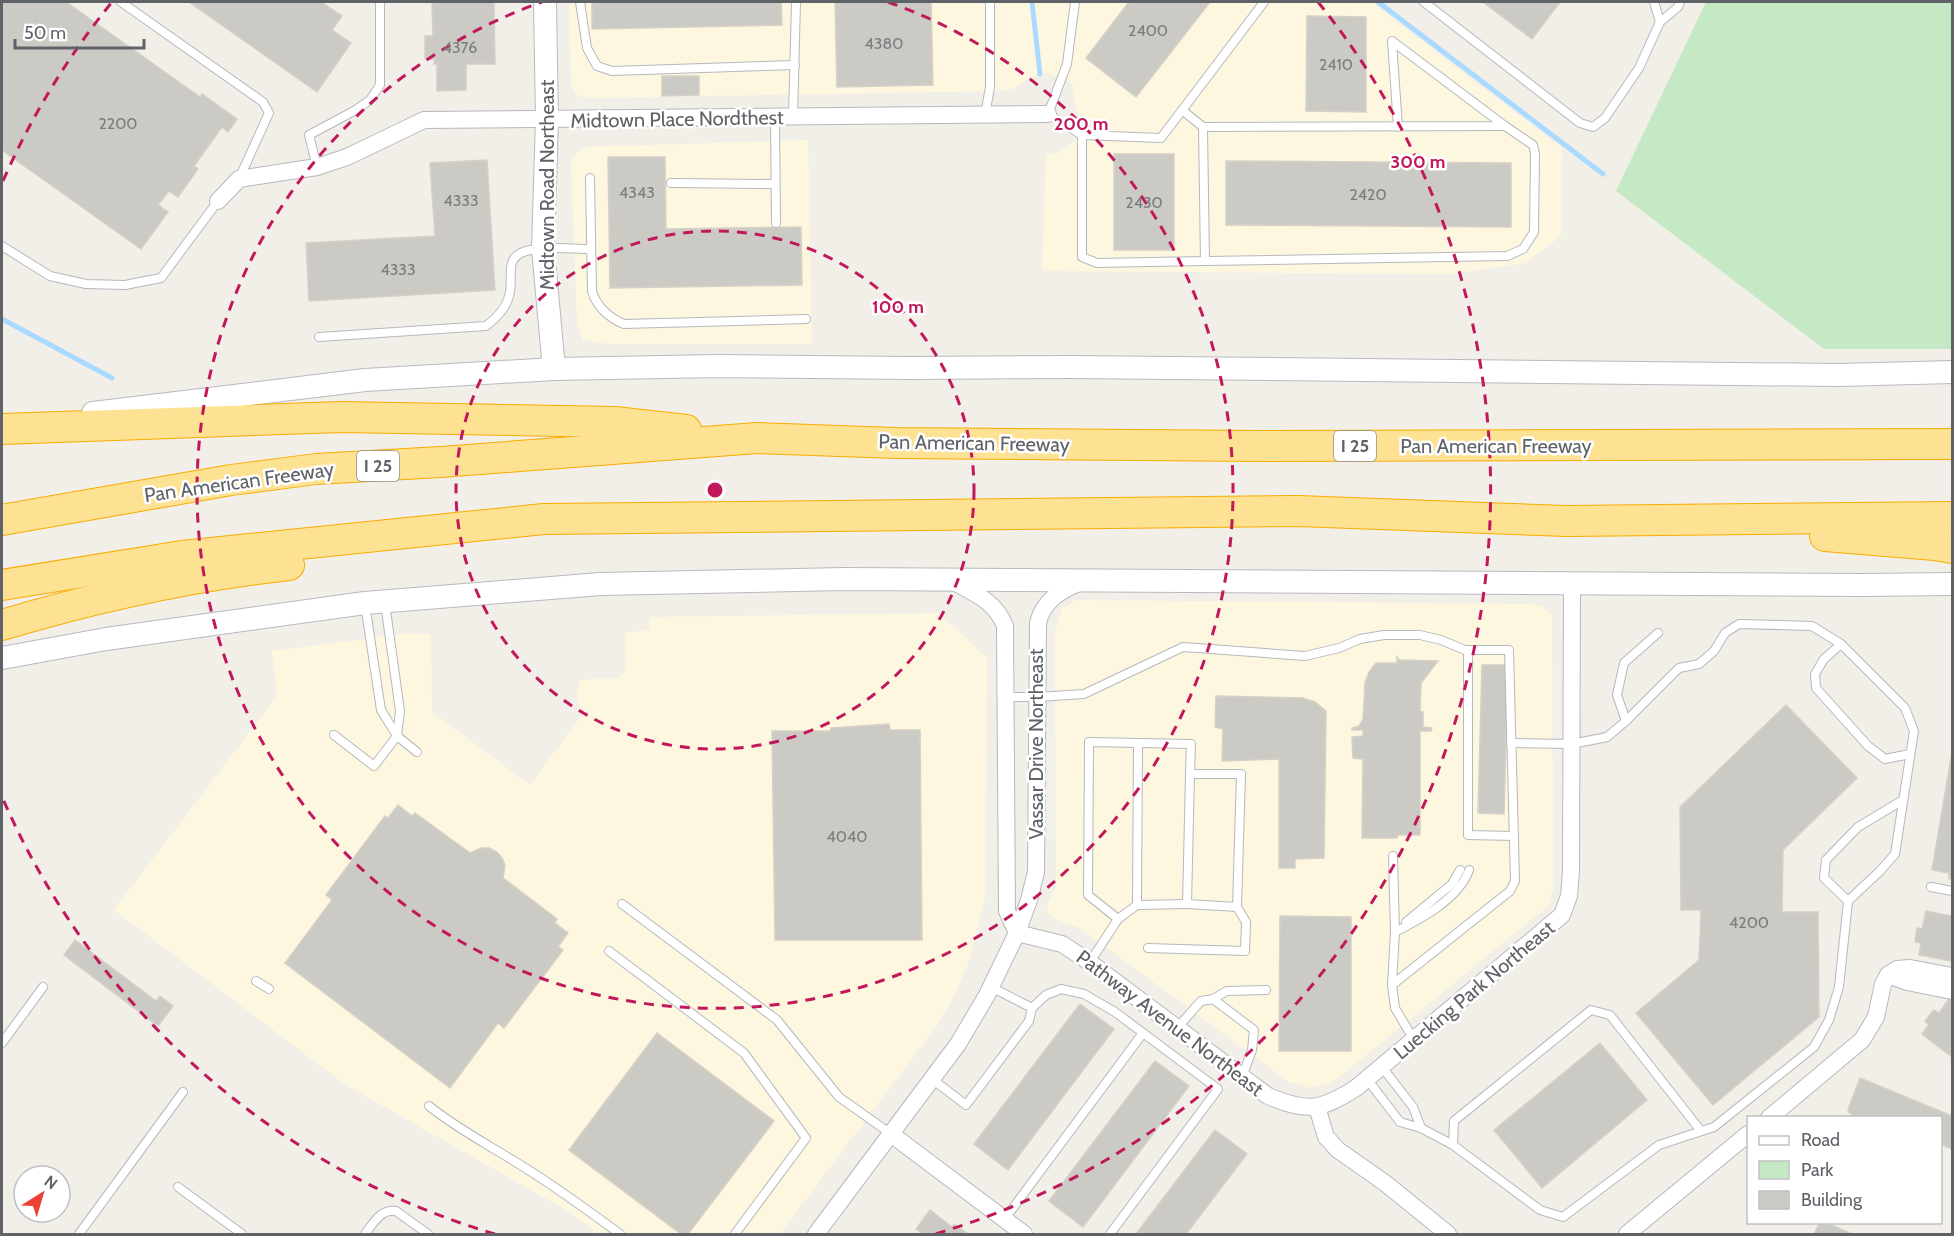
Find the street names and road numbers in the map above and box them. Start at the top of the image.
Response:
street label: Midtown Road Northeast [535,79,559,290]
street label: Midtown Place Nordthest [570,105,784,133]
street label: Pan American Freeway [878,429,1070,457]
road number: I 25 [1334,431,1376,461]
street label: Pan American Freeway [1400,434,1592,458]
road number: I 25 [357,451,399,481]
street label: Pan American Freeway [143,457,335,507]
street label: Vassar Drive Northeast [1024,648,1048,839]
street label: Luecking Park Northeast [1389,916,1560,1064]
street label: Pathway Avenue Northeast [1072,945,1268,1101]

